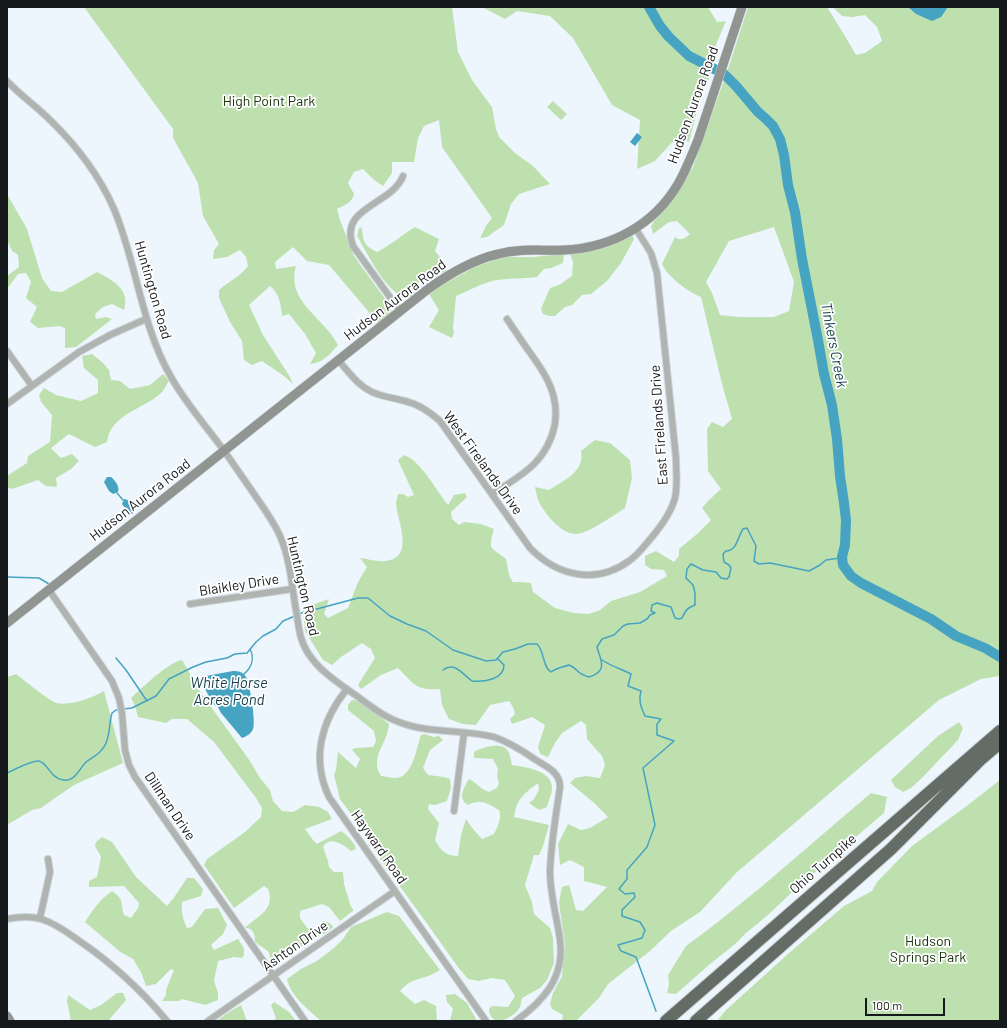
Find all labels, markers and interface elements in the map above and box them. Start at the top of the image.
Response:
street label: Hudson Aurora Road [664,44,722,166]
park label: High Point Park [223,93,315,109]
street label: Huntington Road [131,239,175,341]
street label: Hudson Aurora Road [341,256,449,344]
water label: Tinkers Creek [817,301,851,389]
street label: East Firelands Drive [646,364,672,486]
street label: West Firelands Drive [440,408,526,518]
street label: Hudson Aurora Road [86,455,194,545]
street label: Huntington Road [283,535,323,637]
street label: Blaikley Drive [198,570,280,600]
water label: White Horse Acres Pond [190,674,268,709]
street label: Dillman Drive [141,769,199,843]
street label: Hayward Road [347,807,411,887]
street label: Ohio Turnpike [786,830,860,898]
street label: Ashton Drive [259,917,331,975]
park label: Hudson Springs Park [890,933,966,966]
scale bar [867,990,947,1016]
text: 100 m [872,998,902,1012]

